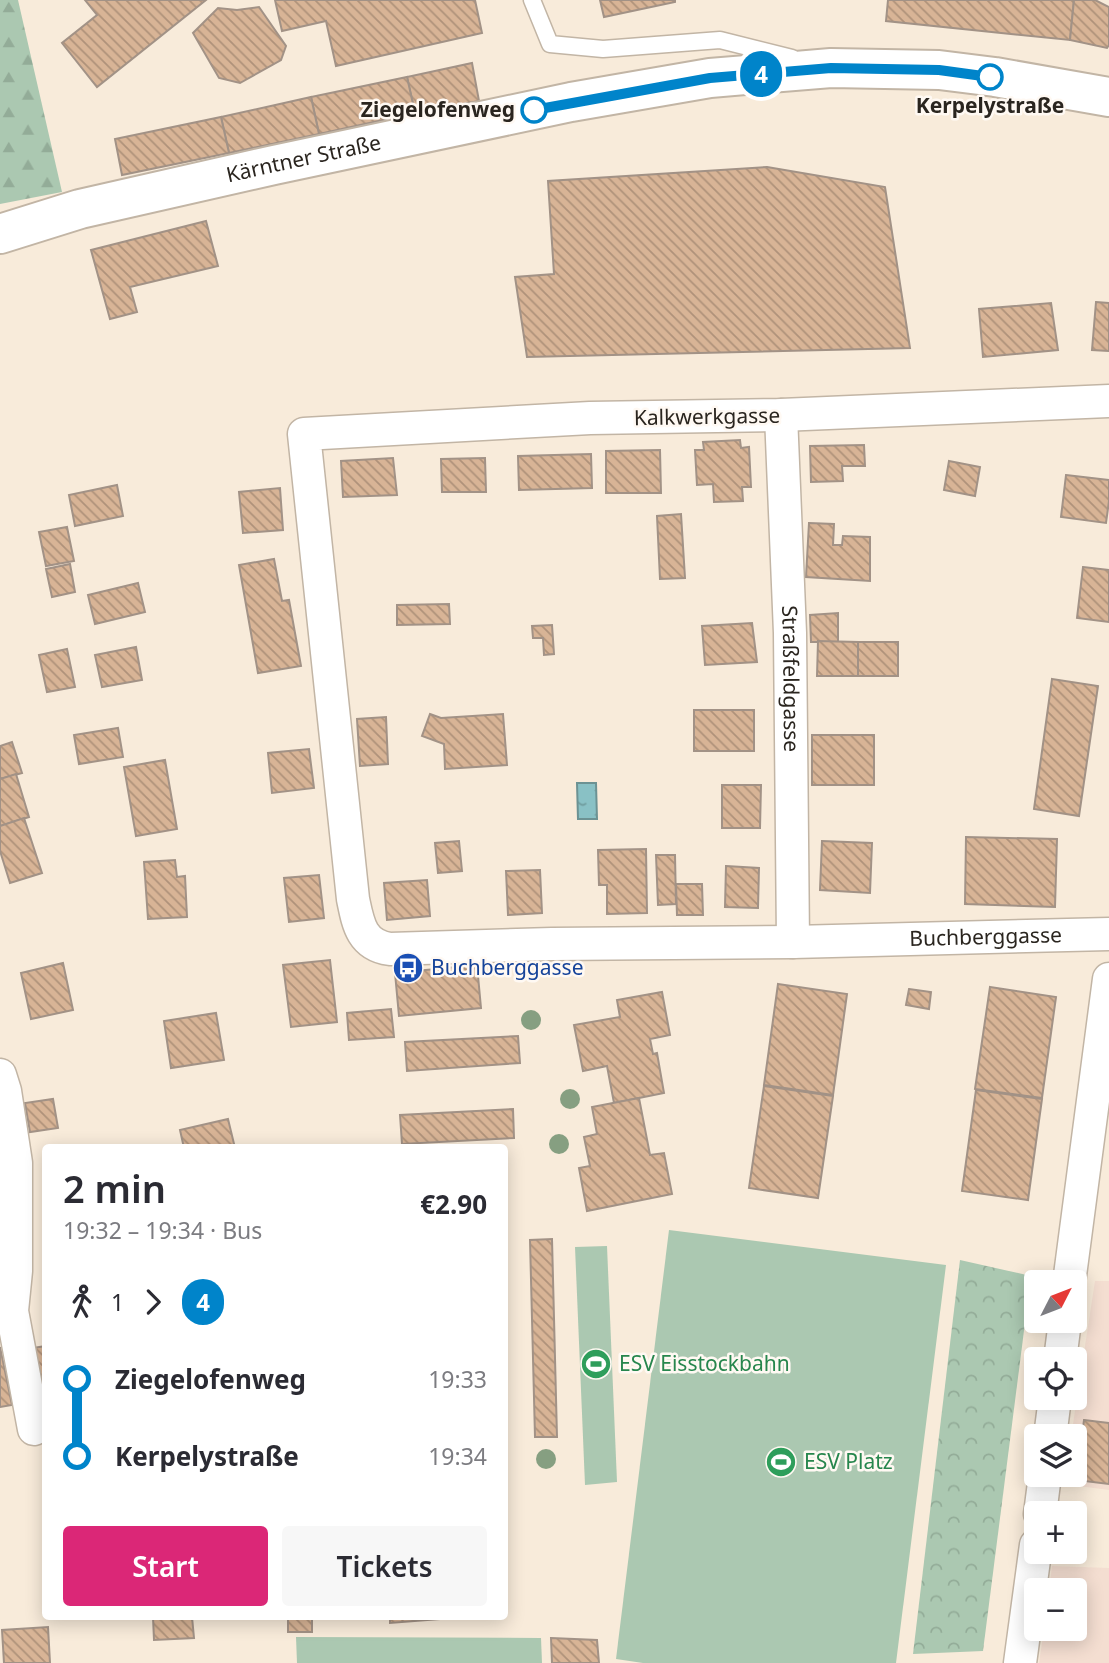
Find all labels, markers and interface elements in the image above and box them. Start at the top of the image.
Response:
line badge: 4 [738,51,784,97]
text: 4 [754,57,768,90]
marker: Kerpelystraße [977,64,1003,90]
place label: Kerpelystraße [916,91,1064,119]
place label: Ziegelofenweg [361,95,515,123]
marker: Ziegelofenweg [521,97,547,123]
street label: Kärntner Straße [223,128,383,188]
street label: Kalkwerkgasse [634,401,780,431]
street label: Straßfeldgasse [776,605,806,752]
street label: Buchberggasse [909,920,1062,952]
bus stop icon: Buchberggasse [391,951,425,985]
place label: Buchberggasse [431,953,583,981]
text: 2 min [63,1162,166,1214]
text: €2.90 [420,1186,487,1222]
text: 19:32 – 19:34 · Bus [63,1214,262,1246]
north arrow [1024,1270,1087,1334]
map controls [1024,1270,1087,1641]
icon: walk [63,1283,101,1321]
icon: forward [134,1283,172,1321]
text: 4 [196,1285,210,1318]
text: 1 [111,1286,124,1318]
sports icon: ESV Eisstockbahn [579,1347,613,1381]
button: locate [1024,1347,1087,1410]
place label: ESV Eisstockbahn [619,1349,790,1377]
text: Ziegelofenweg [115,1361,306,1397]
text: 19:33 [428,1363,487,1395]
button: layers [1024,1424,1087,1487]
text: Kerpelystraße [115,1438,299,1474]
text: 19:34 [428,1440,487,1472]
sports icon: ESV Platz [764,1445,798,1479]
place label: ESV Platz [804,1447,893,1475]
button: + [1024,1501,1087,1564]
button: Start [63,1526,268,1606]
button: Tickets [282,1526,487,1606]
button: − [1024,1578,1087,1641]

